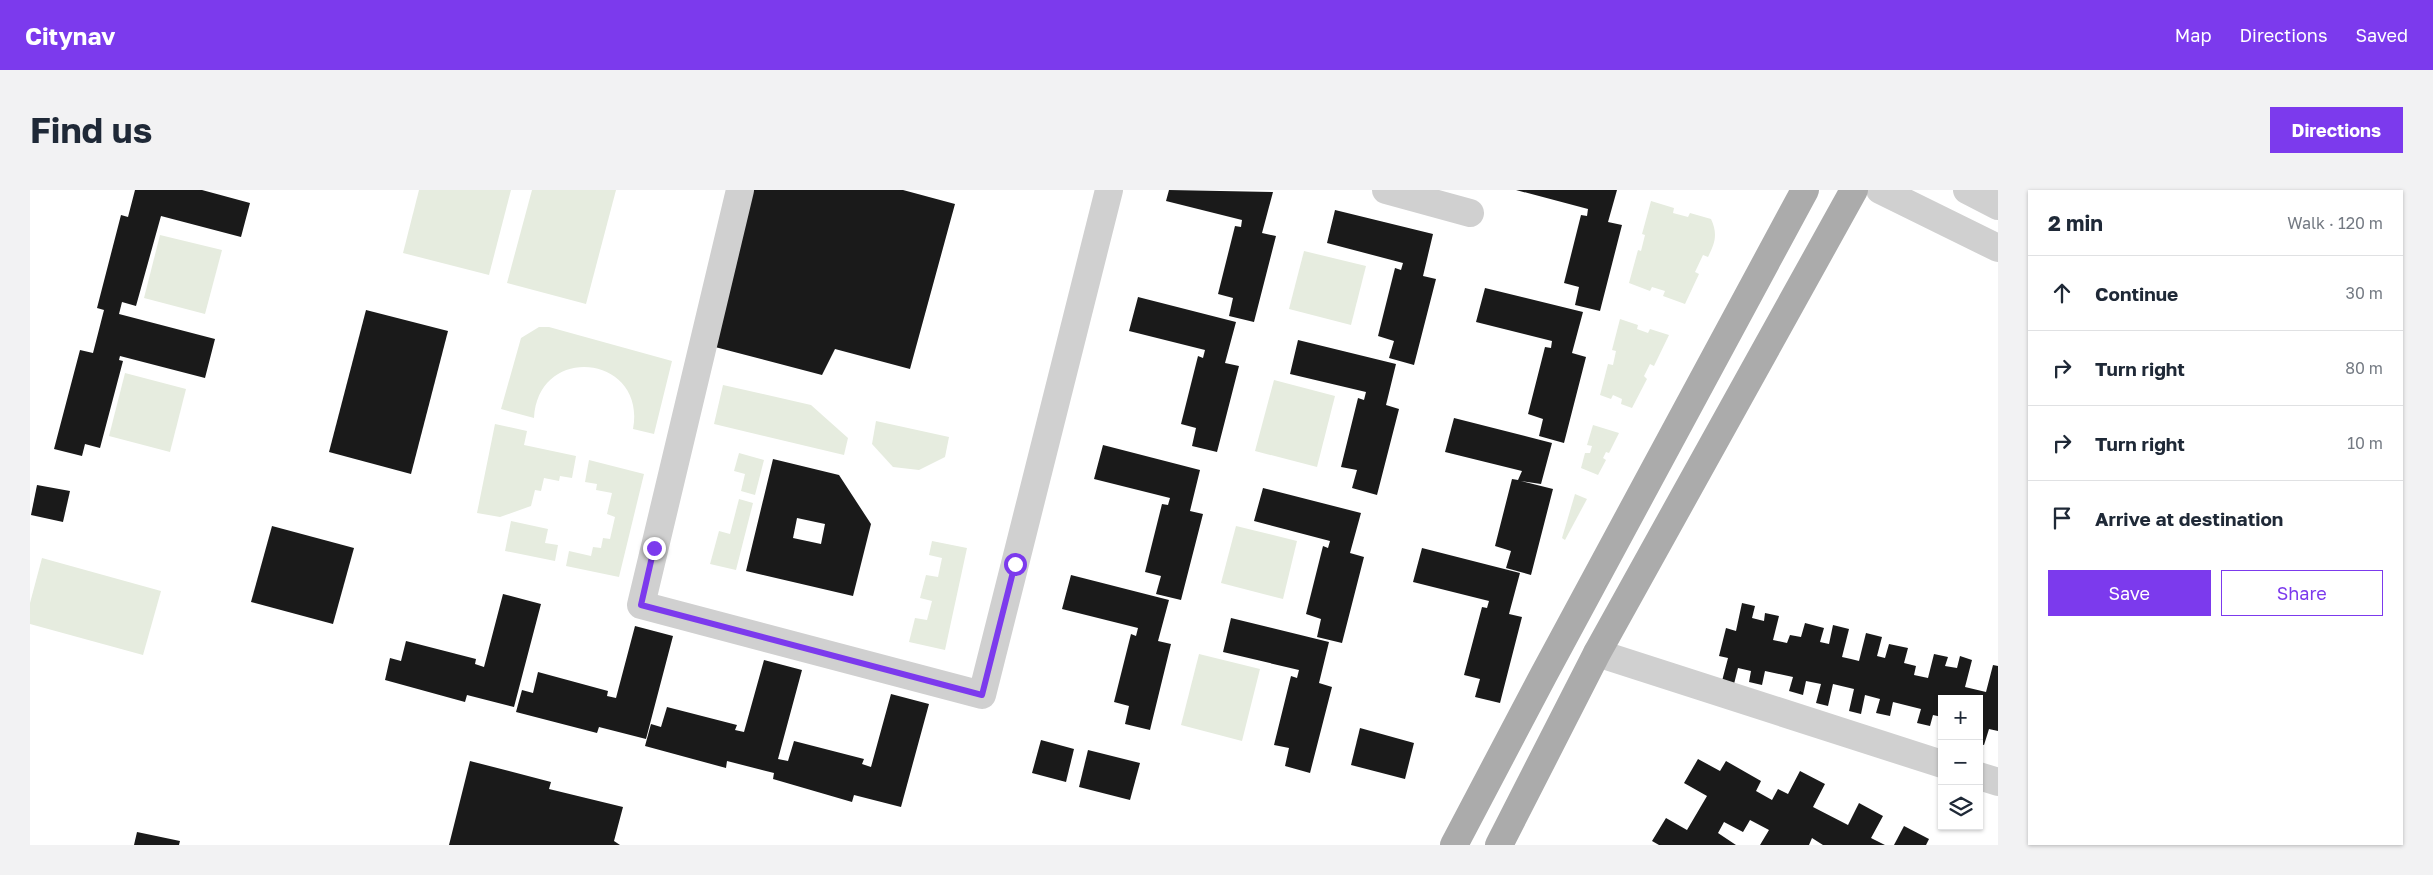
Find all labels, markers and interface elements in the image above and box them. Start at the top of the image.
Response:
text: Citynav [25,21,115,50]
text: Map [2175,24,2211,46]
text: Directions [2239,24,2327,46]
text: Saved [2355,24,2408,46]
button: Directions [2270,107,2403,153]
text: Find us [30,109,152,151]
text: 2 min [2048,210,2103,236]
text: Walk · 120 m [2287,213,2383,233]
icon: ahead [2048,279,2076,307]
text: Continue [2095,282,2178,305]
text: 30 m [2346,283,2383,303]
icon: right [2048,354,2076,382]
text: Turn right [2095,357,2185,380]
text: 80 m [2345,358,2383,378]
icon: right [2048,429,2076,457]
text: Turn right [2095,432,2185,455]
text: 10 m [2347,433,2383,453]
icon: arrive [2048,504,2076,532]
text: Arrive at destination [2095,507,2283,530]
route end [643,537,666,560]
route start [1004,553,1027,576]
button: Save [2048,570,2211,616]
button: Share [2221,570,2383,616]
map controls [1938,695,1983,830]
button: + [1938,695,1983,740]
button: − [1938,740,1983,785]
button: layers [1938,785,1983,830]

